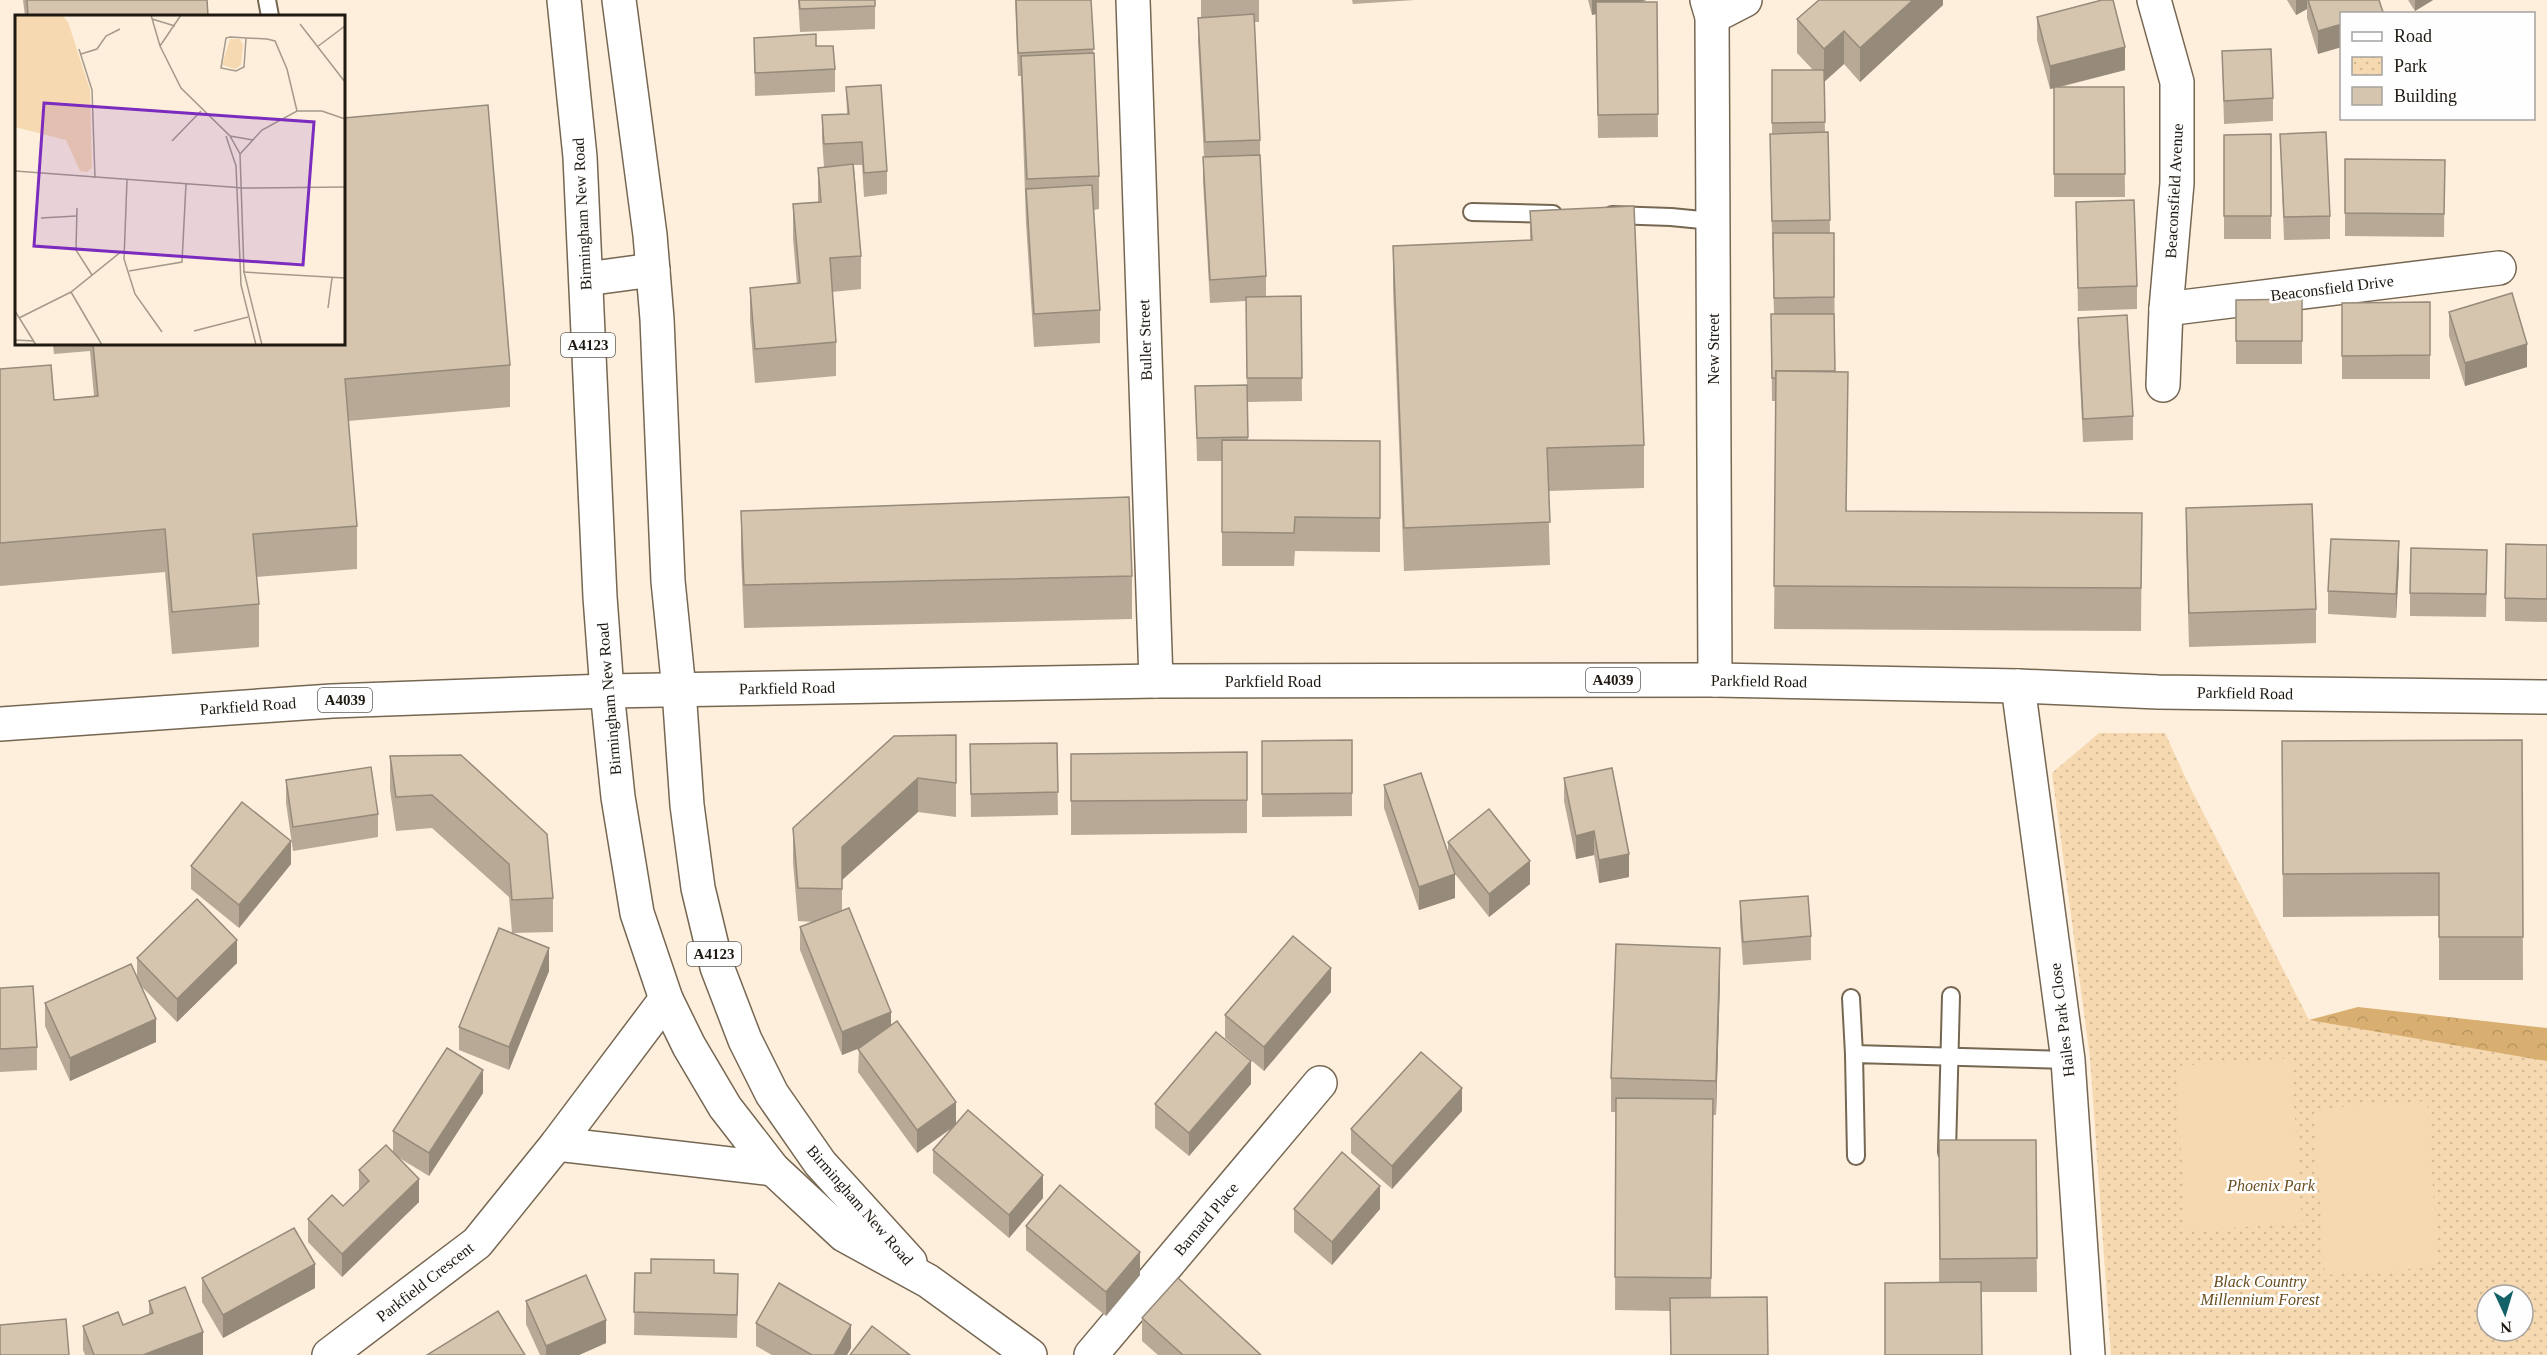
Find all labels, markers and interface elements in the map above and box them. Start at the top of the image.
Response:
legend [2340,12,2535,120]
inset map [15,15,345,345]
text: Road [2394,26,2432,46]
text: Park [2394,56,2427,76]
text: Building [2394,86,2457,106]
street label: Beaconsfield Avenue [2162,123,2186,259]
street label: Birmingham New Road [570,137,595,291]
street label: Beaconsfield Drive [2269,272,2395,304]
street label: Buller Street [1135,299,1155,381]
street label: New Street [1705,313,1722,385]
road number: A4123 [561,333,615,357]
street label: Birmingham New Road [594,622,625,776]
road number: A4039 [1586,668,1640,692]
street label: Parkfield Road [1711,672,1807,690]
street label: Parkfield Road [1225,673,1321,690]
street label: Parkfield Road [739,679,835,697]
street label: Parkfield Road [2197,684,2293,702]
road number: A4039 [318,688,372,712]
street label: Parkfield Road [199,694,297,718]
road number: A4123 [687,942,741,966]
street label: Hailes Park Close [2047,962,2077,1078]
street label: Birmingham New Road [803,1142,917,1269]
park label: Phoenix Park [2226,1177,2316,1194]
street label: Barnard Place [1171,1179,1241,1259]
street label: Parkfield Crescent [373,1238,477,1325]
park label: Black Country Millennium Forest [2200,1273,2320,1308]
north arrow [2475,1283,2535,1343]
text: N [2499,1319,2512,1336]

